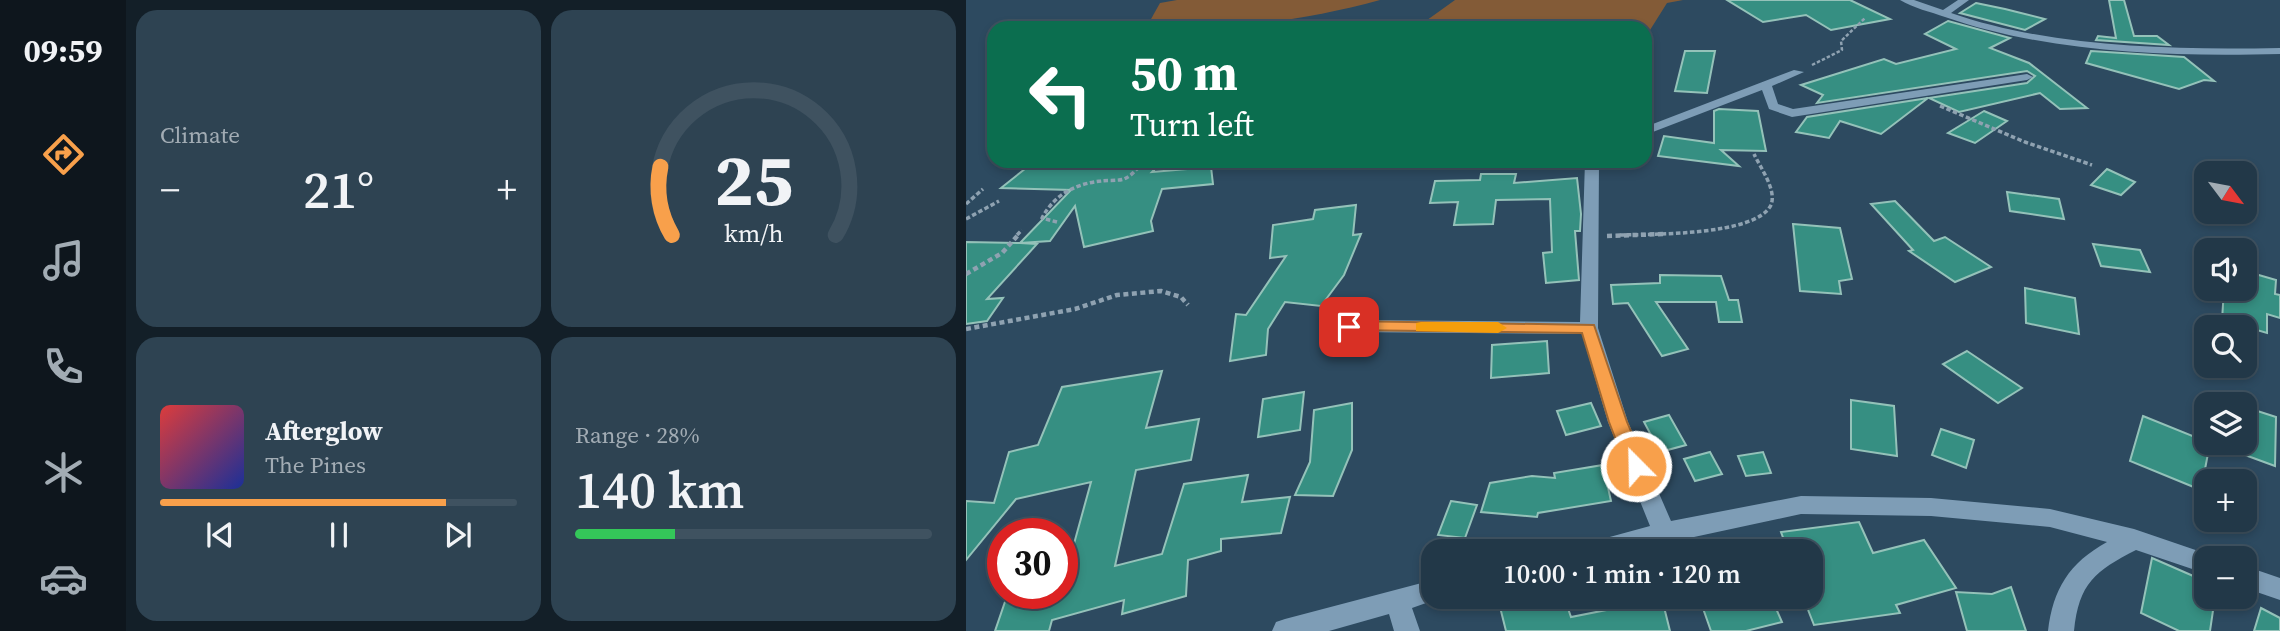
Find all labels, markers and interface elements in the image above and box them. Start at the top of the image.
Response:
text: 09:59 [24,29,102,73]
text: 50 m [1130,39,1238,106]
icon: left [1015,49,1106,140]
text: Turn left [1130,103,1254,147]
text: Climate [160,119,240,151]
icon: directions [39,130,88,179]
text: 25 [714,130,793,229]
text: 21° [303,154,374,225]
north arrow [2194,161,2258,224]
map controls [2194,161,2257,609]
text: − [160,164,180,216]
text: + [497,164,517,216]
text: km/h [724,215,783,249]
icon: music [39,236,88,285]
button: sound [2194,238,2257,301]
pin [1319,297,1379,357]
icon: arrive [1330,308,1368,346]
button: search [2194,315,2257,378]
icon: phone [39,342,88,391]
button: layers [2194,392,2257,455]
text: Afterglow [265,413,383,449]
text: Range · 28% [575,419,700,451]
position arrow [1599,429,1673,503]
icon: climate [39,448,88,497]
text: The Pines [265,449,366,481]
text: 140 km [575,454,744,525]
button: + [2194,469,2257,532]
icon: previous [201,516,239,554]
icon: pause [320,516,358,554]
icon: next [439,516,477,554]
speed limit sign: 30 [987,518,1078,609]
button: − [2194,546,2257,609]
icon: car [39,554,88,603]
text: 10:00 · 1 min · 120 m [1503,556,1741,592]

